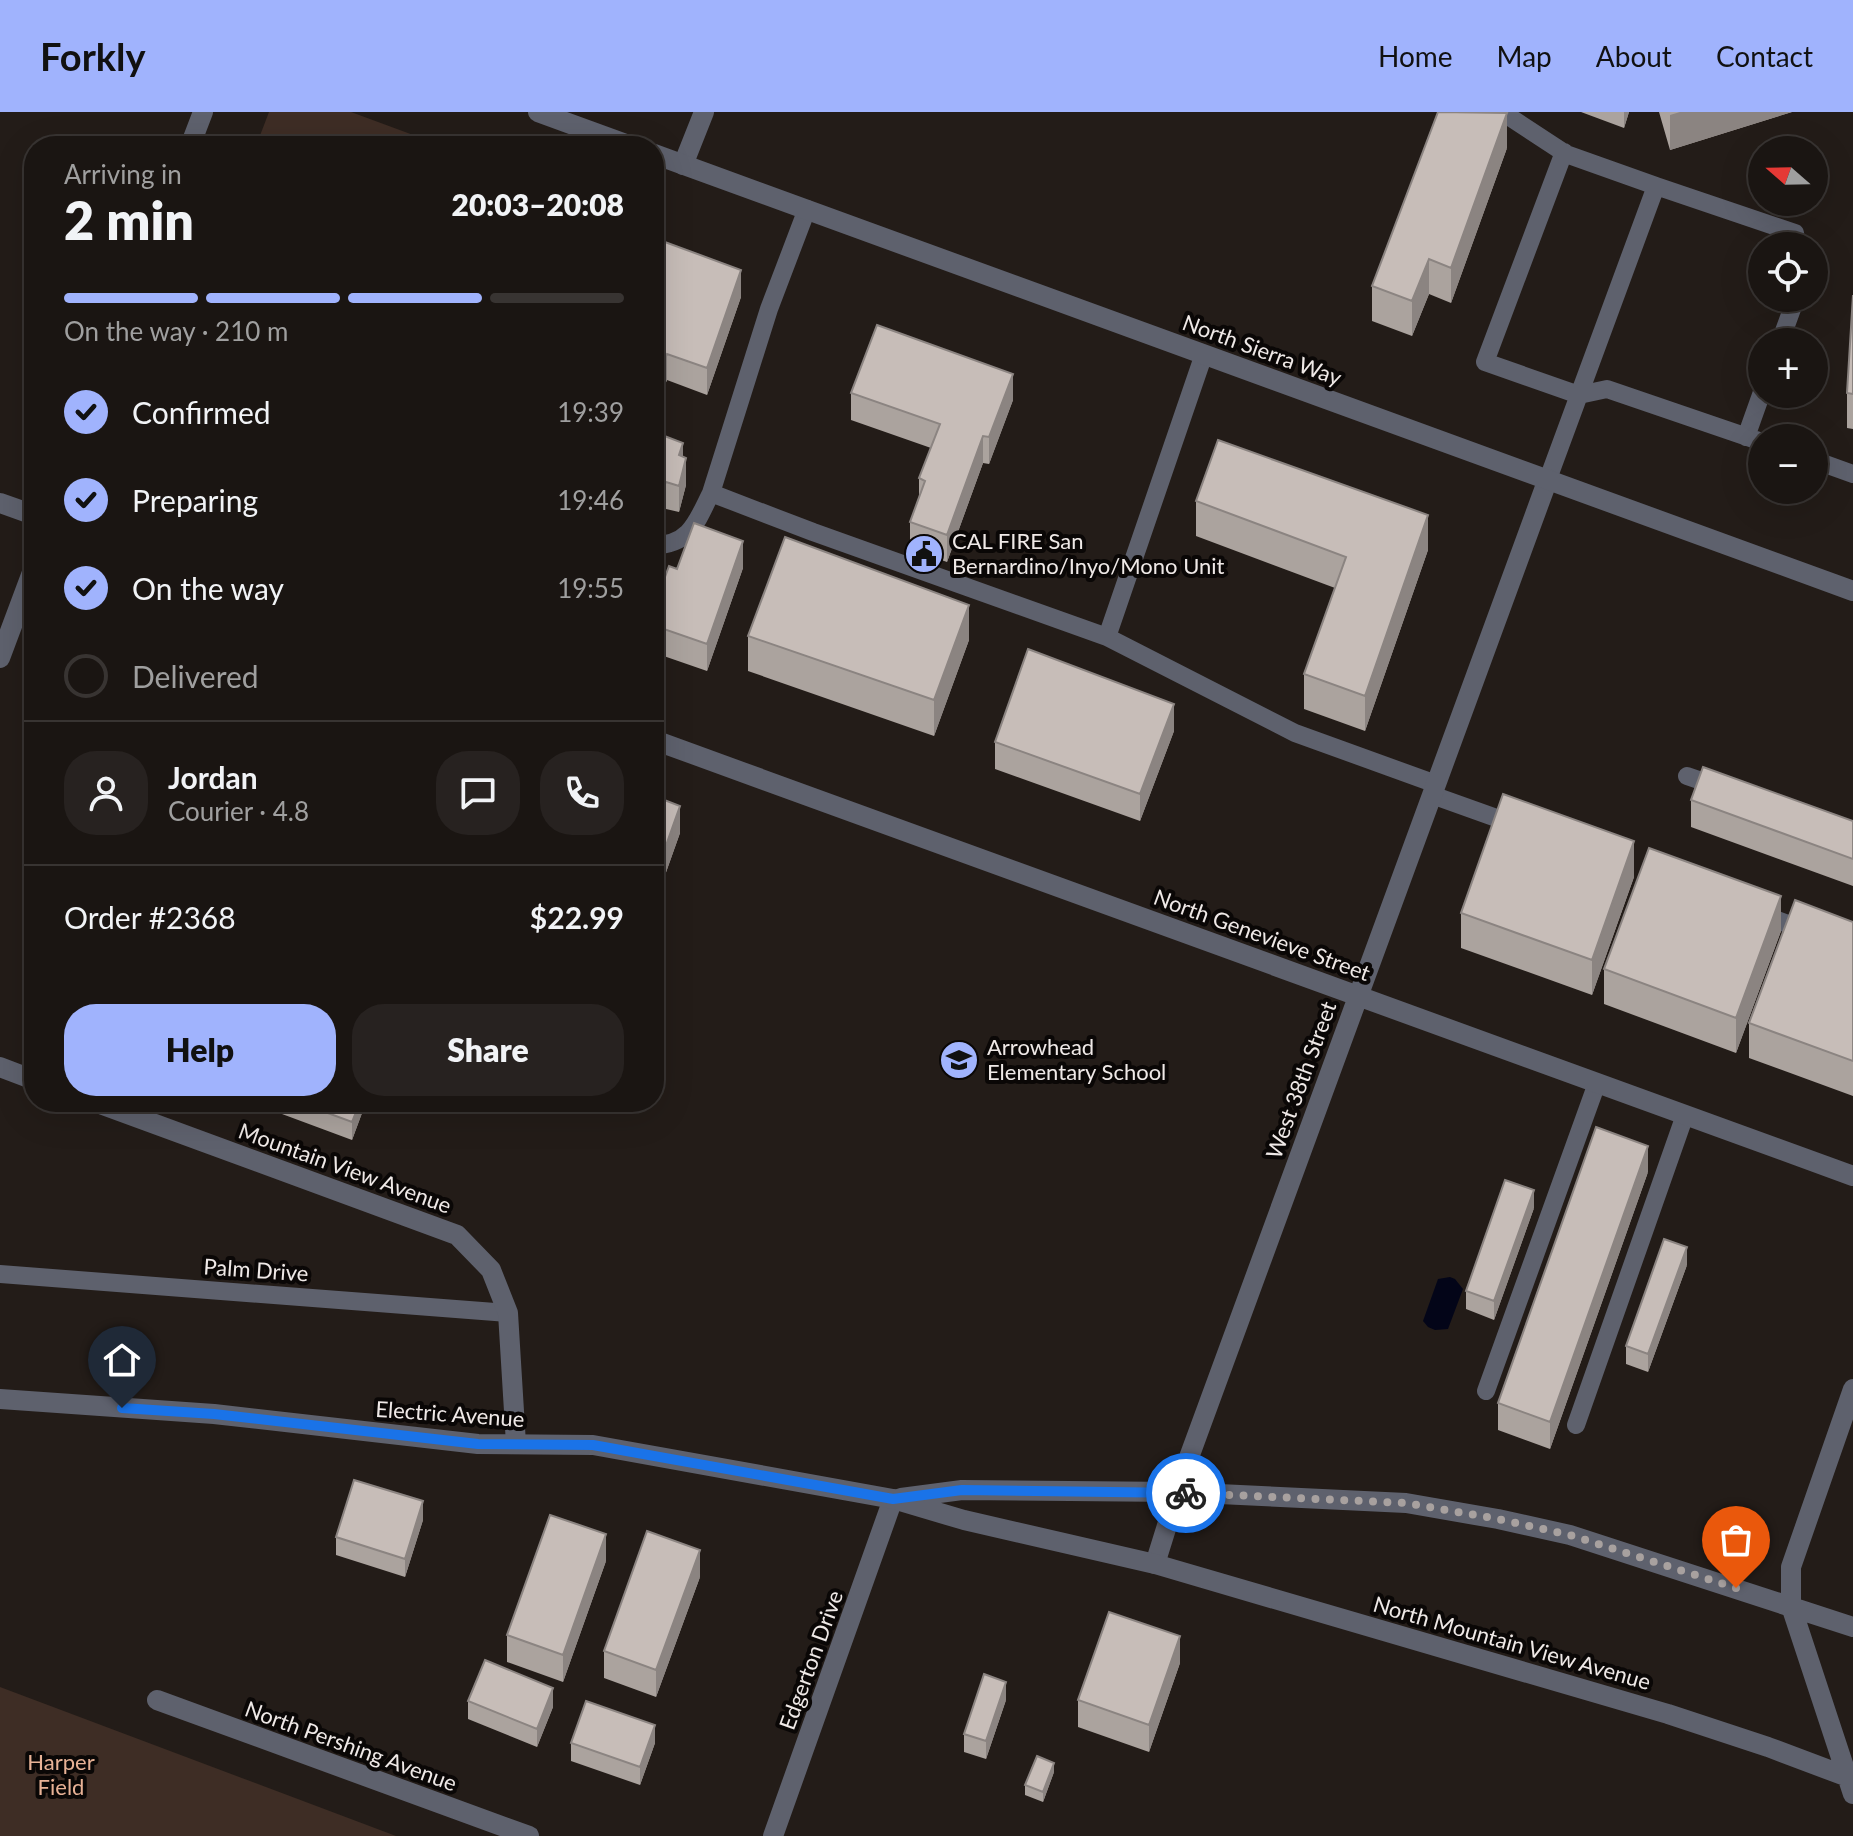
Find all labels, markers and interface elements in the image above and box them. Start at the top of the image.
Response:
text: Forkly [40,33,146,79]
text: Home [1378,39,1453,73]
text: Map [1497,39,1552,73]
text: About [1596,39,1672,73]
text: Contact [1716,39,1813,73]
north arrow [1748,136,1828,216]
map controls [1748,136,1828,504]
text: Arriving in [64,158,182,190]
text: 20:03–20:08 [451,186,624,222]
text: 2 min [64,189,194,251]
button: locate [1748,232,1828,312]
street label: North Sierra Way [1179,308,1346,391]
text: On the way · 210 m [64,315,288,347]
button: + [1748,328,1828,408]
icon: check [64,390,108,434]
text: Confirmed [132,394,271,430]
text: 19:39 [557,396,624,428]
button: − [1748,424,1828,504]
icon: check [64,478,108,522]
text: Preparing [132,482,258,518]
text: 19:46 [557,484,624,516]
place label: CAL FIRE San Bernardino/Inyo/Mono Unit [952,527,1225,579]
public building icon: CAL FIRE San Bernardino/Inyo/Mono Unit [903,533,945,575]
icon: check [64,566,108,610]
text: On the way [132,570,284,606]
text: 19:55 [557,572,624,604]
text: Delivered [132,658,259,694]
button: person [64,751,148,835]
button: chat [436,751,520,835]
button: phone [540,751,624,835]
text: Jordan [168,759,258,795]
text: Courier · 4.8 [168,795,309,827]
street label: North Genevieve Street [1150,883,1374,986]
text: Order #2368 [64,899,236,935]
text: $22.99 [530,899,624,935]
street label: West 38th Street [1260,997,1342,1162]
button: Help [64,1004,336,1096]
button: Share [352,1004,624,1096]
place label: Arrowhead Elementary School [987,1033,1166,1085]
school or university icon: Arrowhead Elementary School [938,1039,980,1081]
street label: Mountain View Avenue [235,1116,455,1219]
street label: Palm Drive [203,1252,309,1287]
pin [88,1326,156,1408]
icon: home [100,1338,144,1382]
street label: Electric Avenue [375,1395,525,1432]
courier [1146,1453,1226,1533]
icon: bike [1164,1471,1208,1515]
pin [1702,1506,1770,1588]
icon: bag [1714,1518,1758,1562]
street label: Edgerton Drive [773,1587,848,1733]
street label: North Mountain View Avenue [1370,1590,1654,1695]
street label: North Pershing Avenue [242,1695,461,1796]
park label: Harper Field [27,1748,95,1800]

